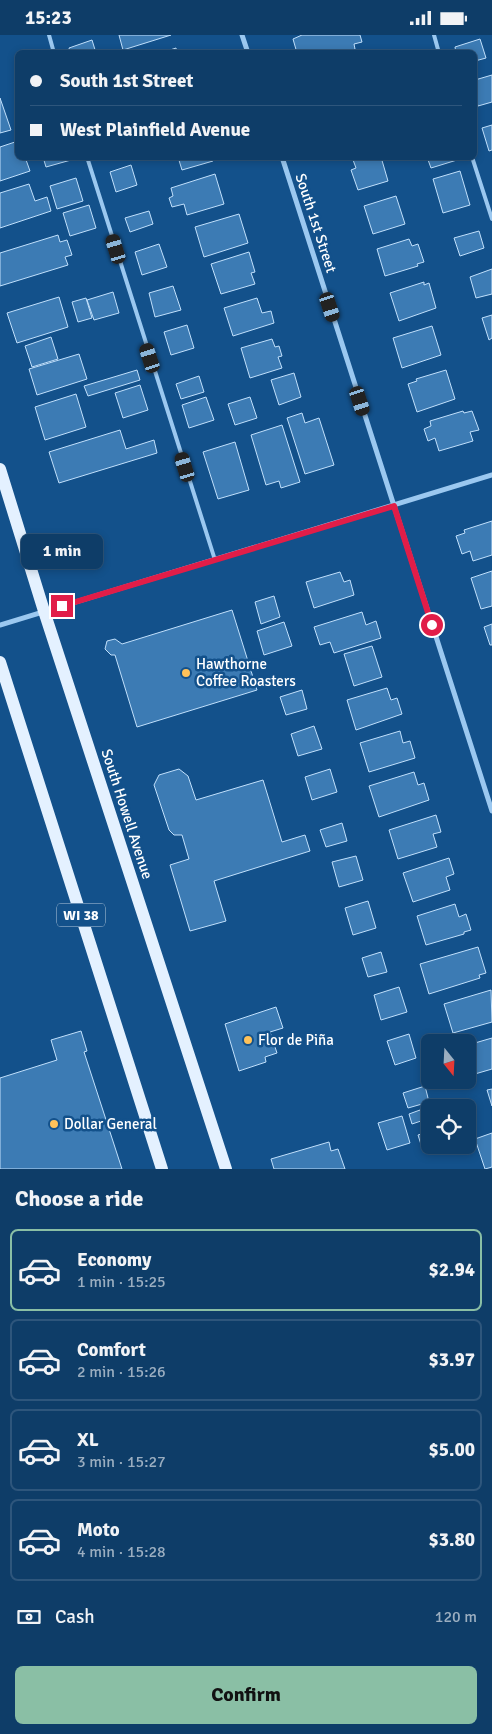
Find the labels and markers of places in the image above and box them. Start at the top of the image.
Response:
place label: Hawthorne Coffee Roasters [196,655,296,690]
marker: Hawthorne Coffee Roasters [180,667,192,679]
place label: Flor de Piña [258,1031,334,1049]
marker: Flor de Piña [242,1034,254,1046]
place label: Dollar General [64,1115,157,1133]
marker: Dollar General [48,1118,60,1130]

